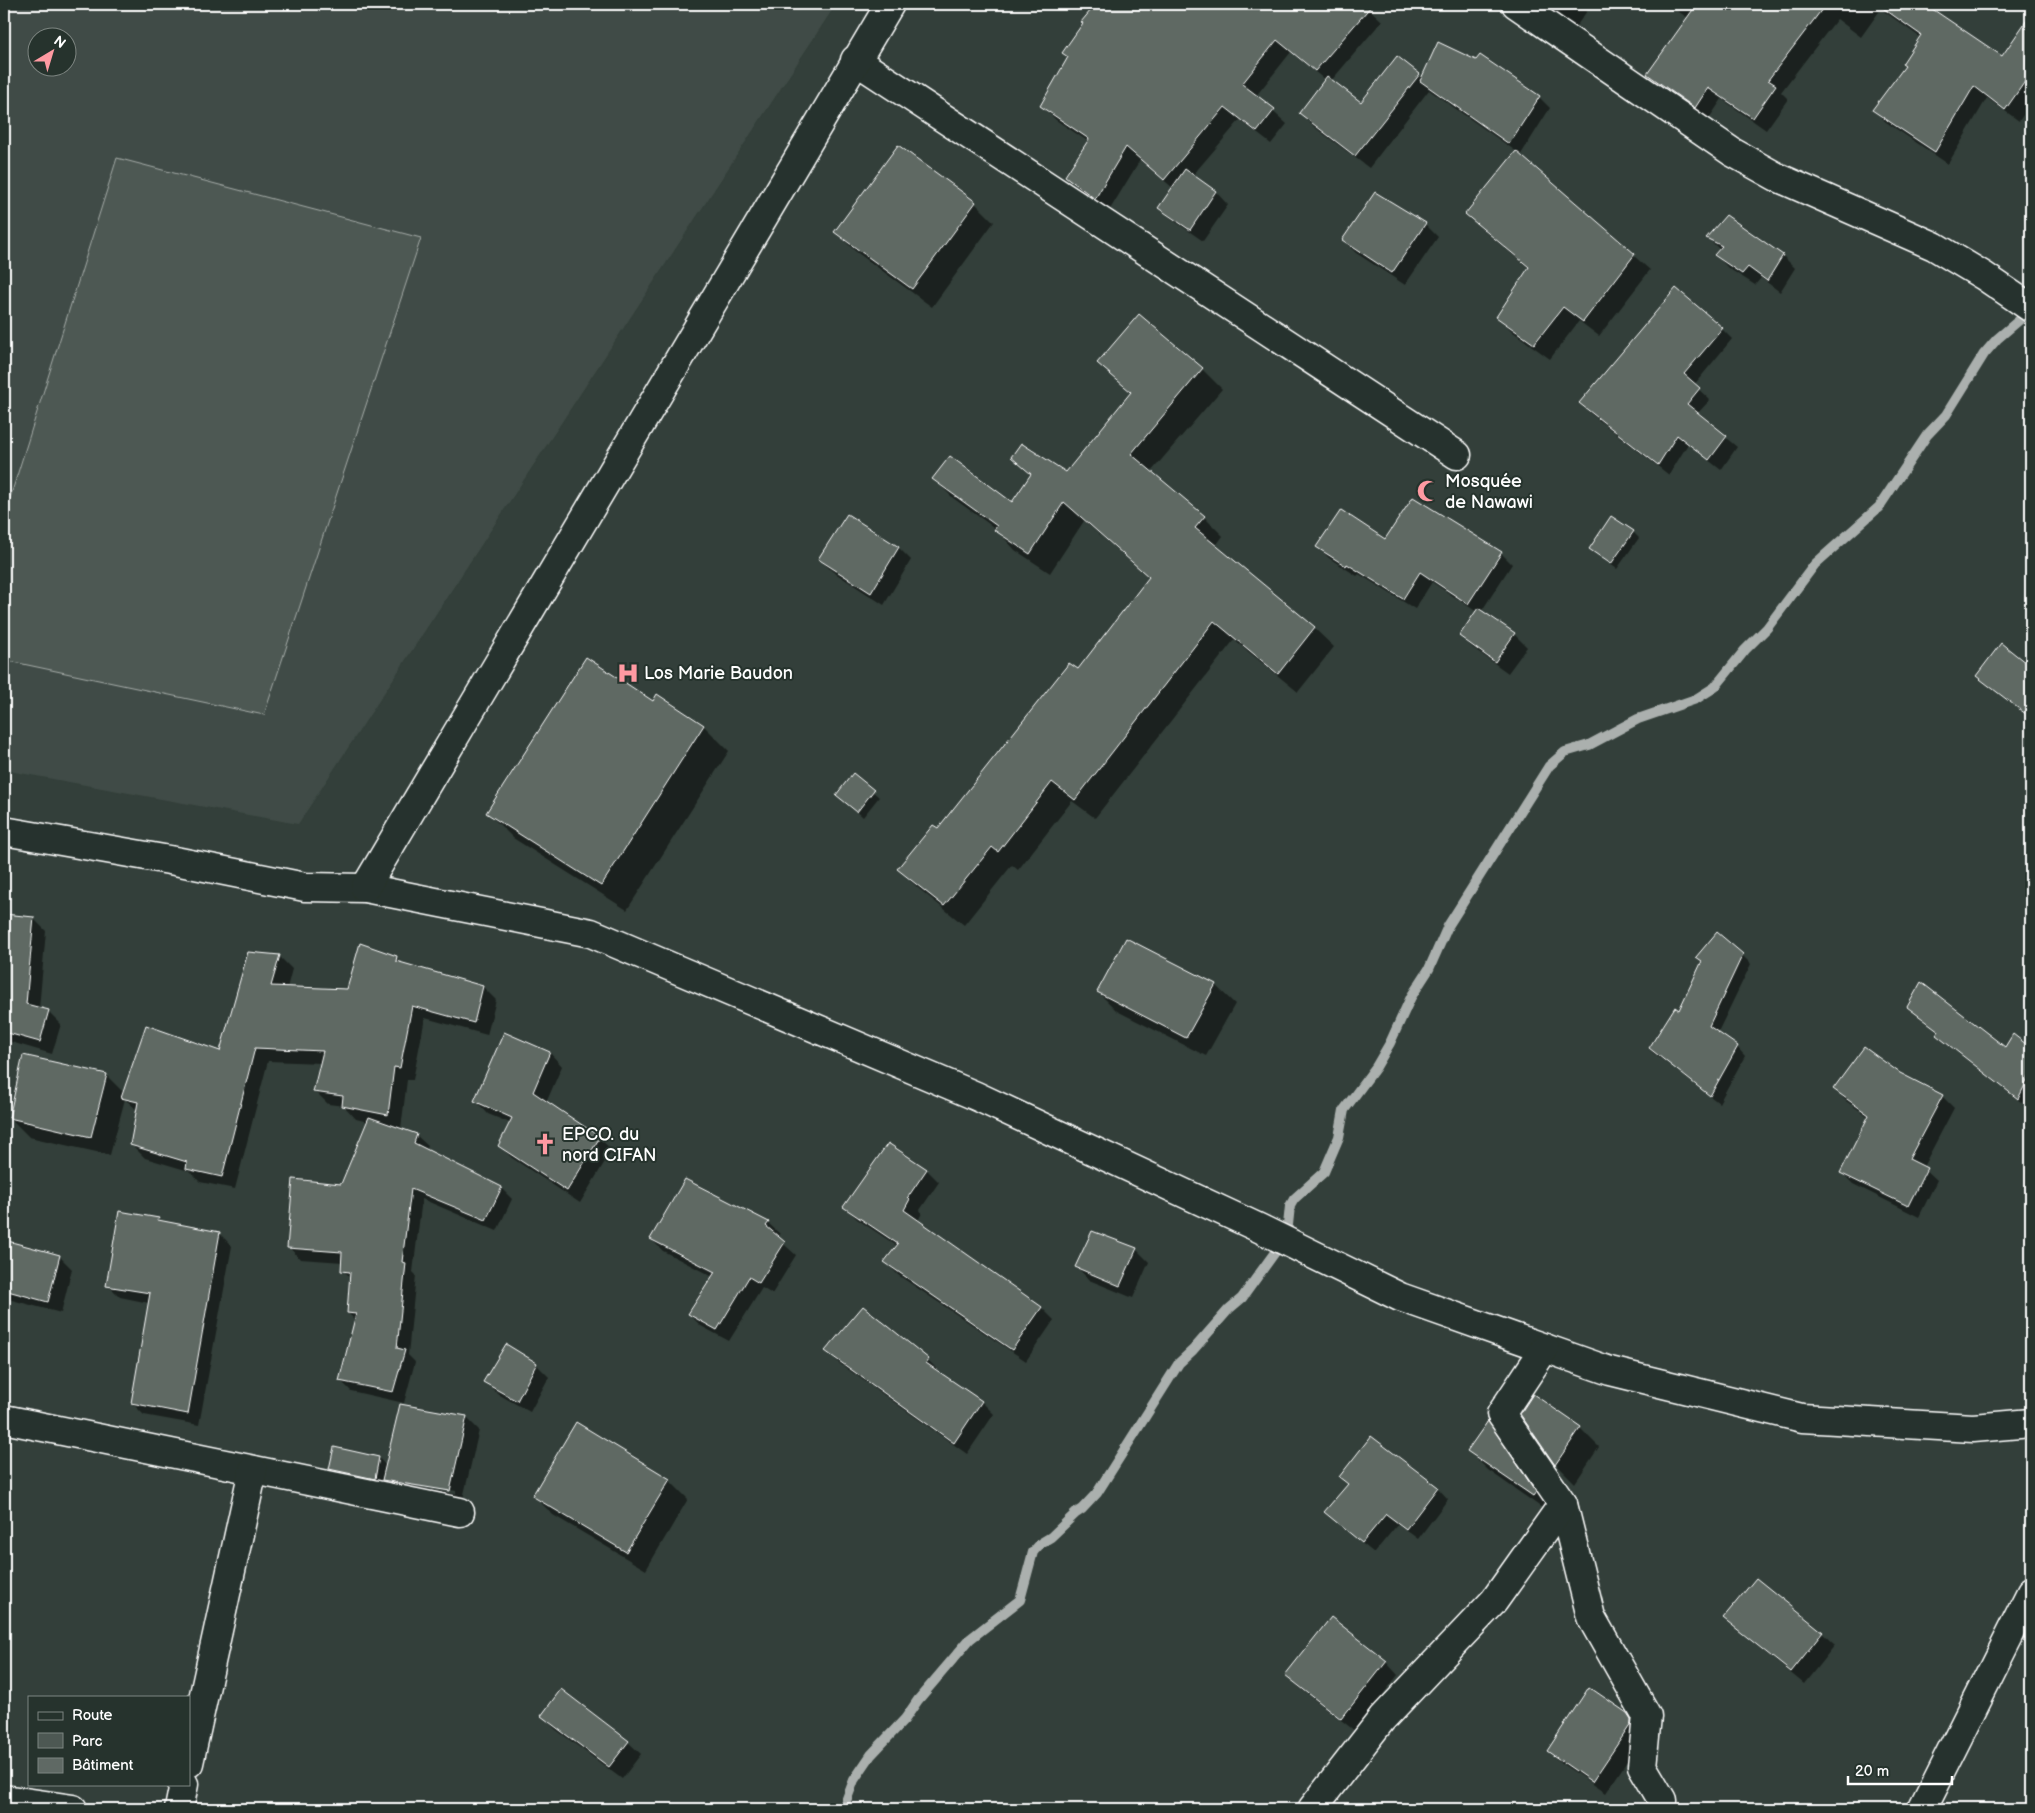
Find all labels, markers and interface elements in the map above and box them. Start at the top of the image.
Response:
north arrow [28,28,78,78]
text: N [50,32,69,52]
place label: Mosquée de Nawawi [1445,471,1533,513]
mosque icon: Mosquée de Nawawi [1415,478,1441,504]
hospital icon: Los Marie Baudon [615,660,641,686]
place label: Los Marie Baudon [644,663,793,684]
place label: EPCO. du nord CIFAN [562,1124,656,1166]
church icon: EPCO. du nord CIFAN [532,1131,558,1157]
legend [28,1696,190,1786]
text: Route [72,1706,113,1725]
text: Parc [72,1732,102,1751]
scale bar [1848,1753,1951,1785]
text: Bâtiment [72,1756,134,1775]
text: 20 m [1855,1762,1889,1781]

